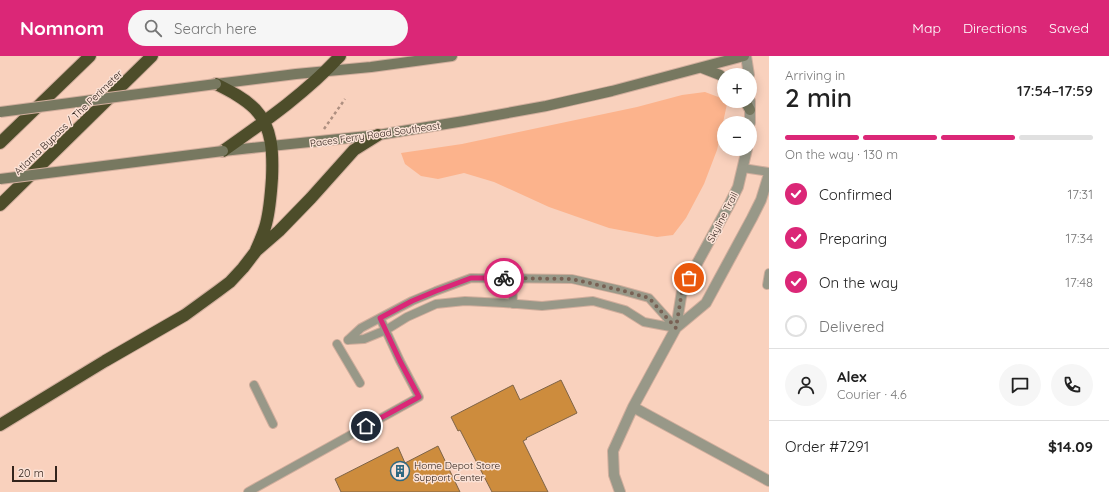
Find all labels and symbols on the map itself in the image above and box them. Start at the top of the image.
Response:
street label: Atlanta Bypass / The Perimeter [11,67,125,178]
street label: Paces Ferry Road Southeast [309,119,442,150]
street label: Skyline Trail [704,190,741,245]
courier [484,258,524,298]
pin [672,261,706,295]
pin [349,409,383,443]
place label: Home Depot Store Support Center [414,459,501,484]
building icon: Home Depot Store Support Center [389,460,411,482]
scale bar [12,464,57,483]

